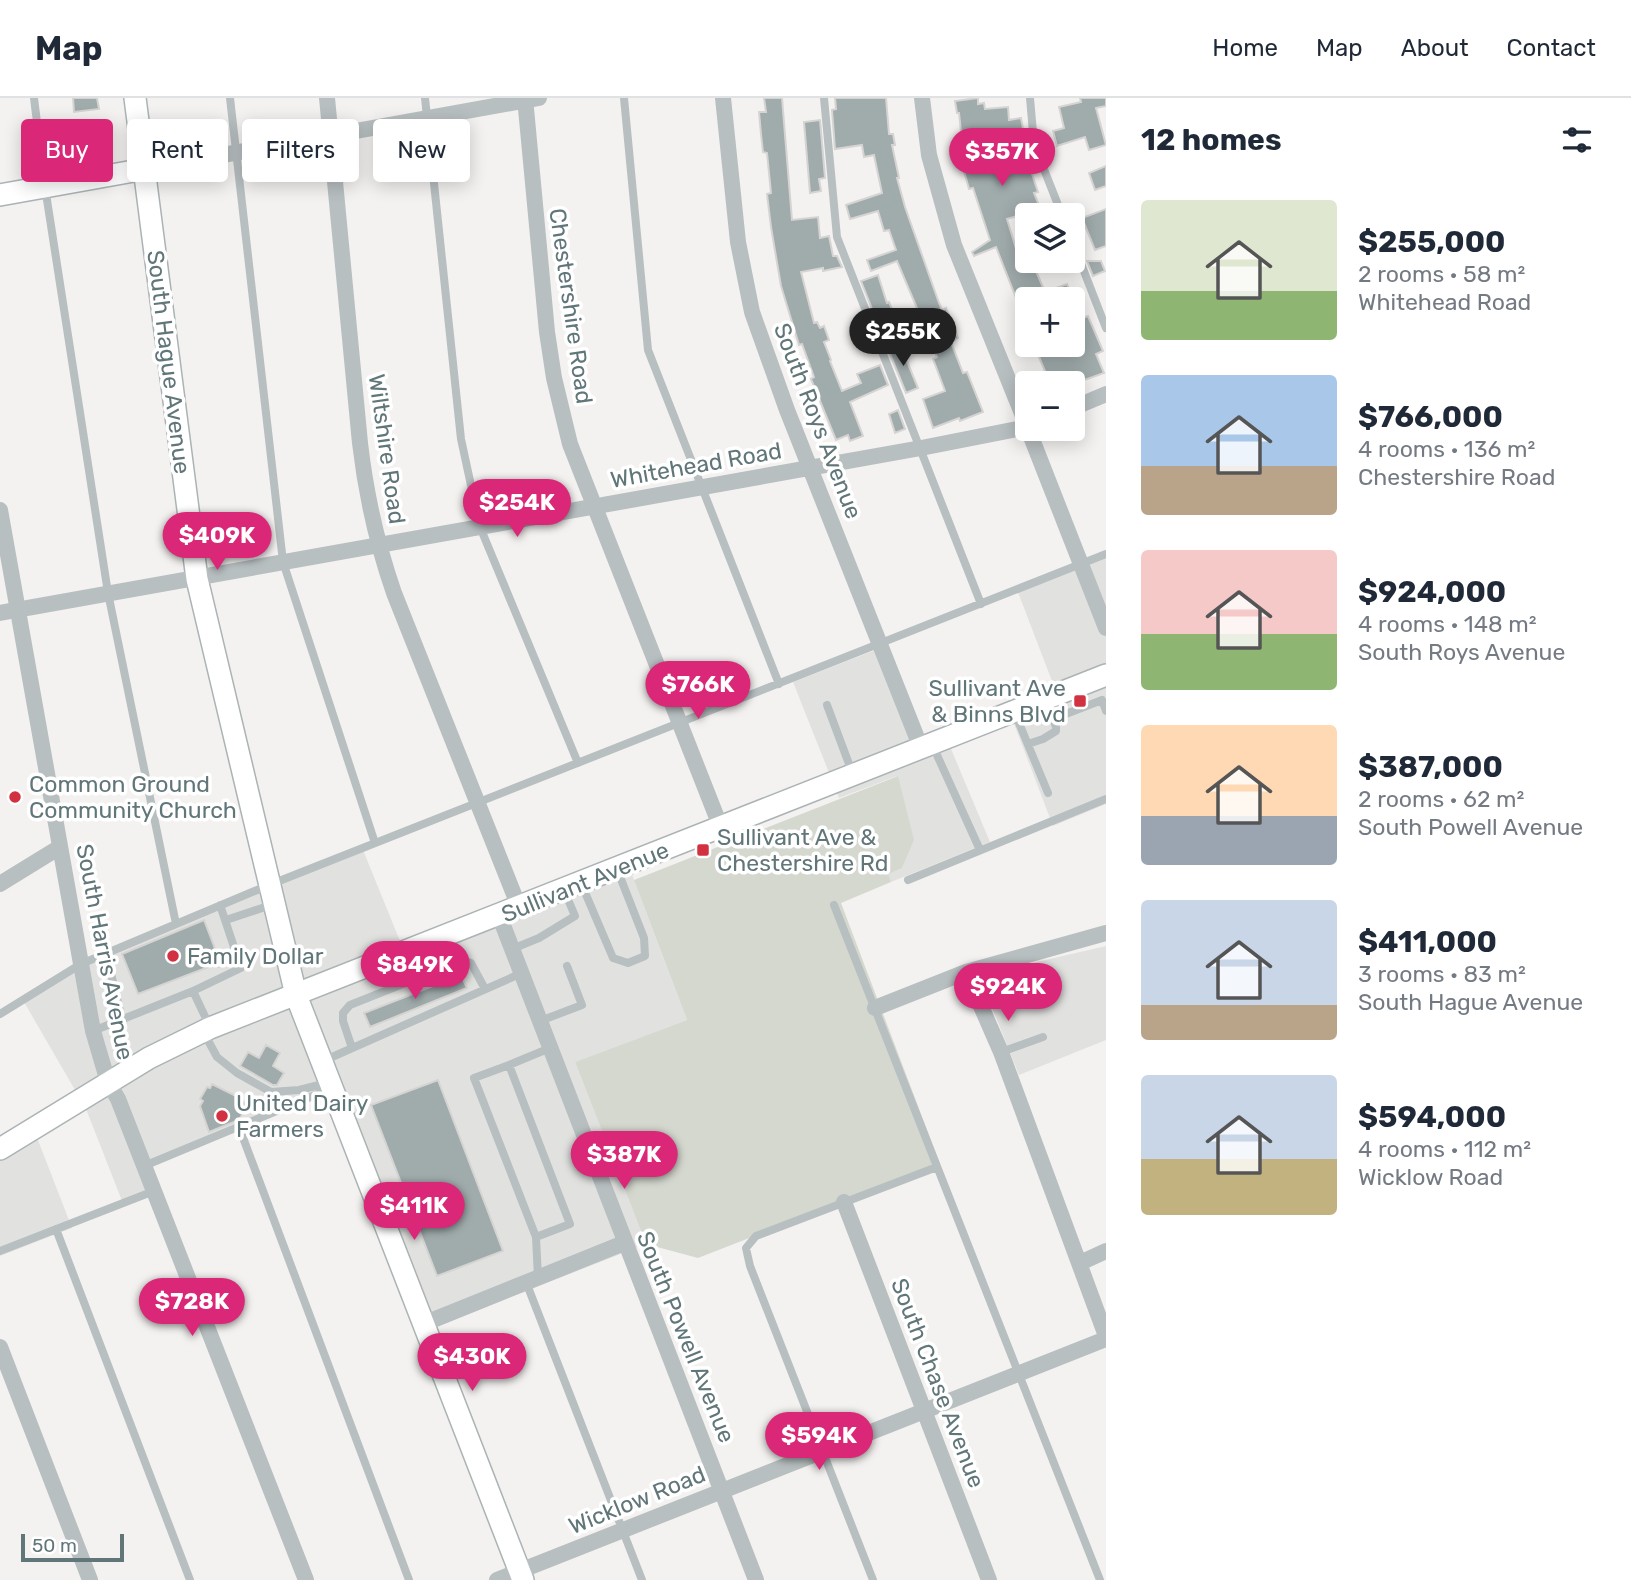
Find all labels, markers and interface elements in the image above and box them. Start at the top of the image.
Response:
text: Map [35,29,103,68]
text: Home [1212,34,1278,62]
text: Map [1316,34,1363,62]
text: About [1401,34,1469,62]
text: Contact [1507,34,1596,62]
chip: Buy [21,119,113,182]
chip: Rent [127,119,228,182]
chip: Filters [242,119,359,182]
chip: New [373,119,470,182]
icon: filters [1558,121,1596,159]
text: 12 homes [1141,122,1282,158]
pin: $357K [953,129,1051,188]
text: $357K [965,137,1039,165]
map controls [1015,203,1085,441]
button: layers [1015,203,1085,273]
street label: Chestershire Road [543,206,599,406]
text: $255,000 [1358,224,1506,260]
icon: home [1197,228,1281,312]
street label: South Hague Avenue [141,249,197,475]
text: 2 rooms · 58 m² [1358,260,1525,288]
button: + [1015,287,1085,357]
text: Whitehead Road [1358,288,1531,316]
pin: $255K [854,308,952,368]
text: $255K [865,317,941,345]
street label: South Roys Avenue [768,319,868,523]
button: − [1015,371,1085,441]
street label: Wiltshire Road [363,372,411,526]
text: $766,000 [1358,399,1503,435]
icon: home [1197,403,1281,487]
text: 4 rooms · 136 m² [1358,435,1535,463]
street label: Whitehead Road [608,436,784,494]
text: Chestershire Road [1358,463,1555,491]
pin: $254K [468,480,566,539]
text: $254K [479,488,555,516]
pin: $409K [168,512,266,572]
text: $409K [179,521,255,549]
text: $924,000 [1358,574,1506,610]
icon: home [1197,578,1281,662]
text: 4 rooms · 148 m² [1358,610,1537,638]
text: South Roys Avenue [1358,638,1565,666]
pin: $766K [649,662,747,721]
text: $766K [661,670,735,698]
place label: Sullivant Ave & Binns Blvd [928,674,1066,728]
marker: Sullivant Ave & Binns Blvd [1072,693,1088,709]
text: $387,000 [1358,749,1503,785]
icon: home [1197,753,1281,837]
place label: Common Ground Community Church [29,770,237,824]
text: 2 rooms · 62 m² [1358,785,1524,813]
marker: Common Ground Community Church [7,789,23,805]
text: South Powell Avenue [1358,813,1583,841]
place label: Sullivant Ave & Chestershire Rd [717,823,888,877]
street label: Sullivant Avenue [497,836,673,928]
street label: South Harris Avenue [70,842,140,1062]
marker: Sullivant Ave & Chestershire Rd [695,842,711,858]
text: $411,000 [1358,924,1497,960]
icon: home [1197,928,1281,1012]
place label: Family Dollar [187,942,324,970]
pin: $849K [366,942,464,1001]
marker: Family Dollar [165,948,181,964]
text: $849K [377,950,453,978]
text: 3 rooms · 83 m² [1358,960,1526,988]
pin: $924K [959,964,1057,1023]
text: $924K [970,972,1046,1000]
text: South Hague Avenue [1358,988,1583,1016]
place label: United Dairy Farmers [236,1089,369,1143]
text: $594,000 [1358,1099,1506,1135]
icon: home [1197,1103,1281,1187]
marker: United Dairy Farmers [214,1108,230,1124]
pin: $387K [575,1132,673,1191]
text: 4 rooms · 112 m² [1358,1135,1531,1163]
text: $387K [587,1140,661,1168]
text: Wicklow Road [1358,1163,1503,1191]
pin: $411K [365,1182,463,1242]
text: $411K [380,1191,448,1219]
street label: South Powell Avenue [631,1227,741,1447]
street label: South Chase Avenue [885,1274,991,1492]
pin: $728K [143,1278,241,1338]
text: $728K [155,1287,229,1315]
pin: $430K [423,1334,521,1393]
text: $430K [433,1342,511,1370]
pin: $594K [770,1412,868,1472]
text: $594K [781,1421,857,1449]
street label: Wicklow Road [564,1460,710,1540]
scale bar [21,1531,124,1563]
text: 50 m [32,1534,77,1557]

